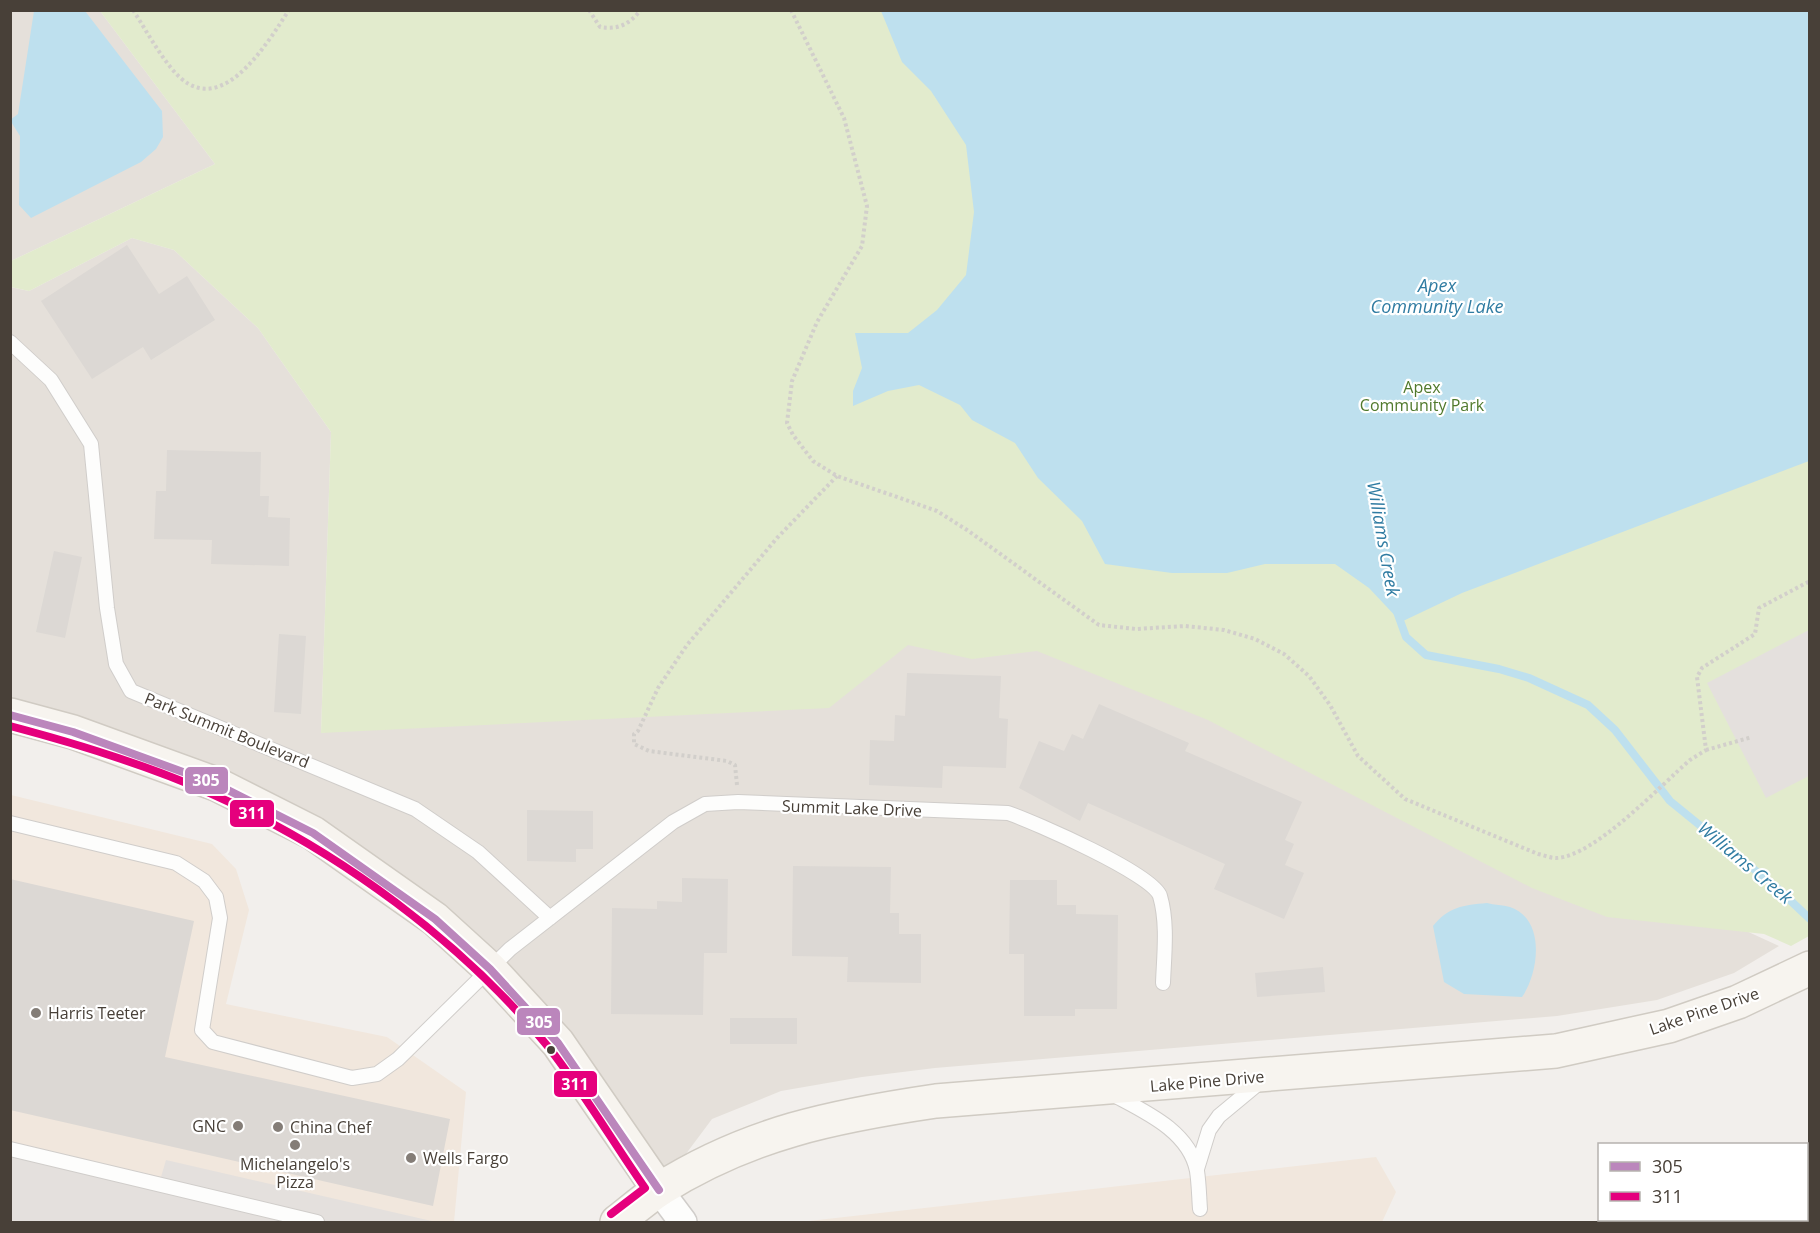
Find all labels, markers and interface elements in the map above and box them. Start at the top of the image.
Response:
water label: Apex Community Lake [1371,273,1503,318]
park label: Apex Community Park [1360,376,1485,416]
water label: Williams Creek [1362,480,1406,599]
street label: Park Summit Boulevard [141,687,313,773]
line badge: 305 [184,766,229,795]
text: 305 [192,769,220,791]
street label: Summit Lake Drive [782,795,922,821]
line badge: 311 [229,799,275,828]
text: 311 [238,802,266,824]
water label: Williams Creek [1693,816,1799,910]
street label: Lake Pine Drive [1646,982,1762,1040]
place label: Harris Teeter [48,1002,146,1024]
marker: Harris Teeter [29,1006,43,1020]
line badge: 305 [516,1007,561,1036]
text: 305 [525,1011,553,1033]
unlabelled marker [545,1044,557,1056]
street label: Lake Pine Drive [1149,1065,1265,1097]
line badge: 311 [553,1070,598,1098]
text: 311 [561,1073,589,1095]
place label: GNC [192,1115,226,1137]
place label: China Chef [290,1116,373,1138]
marker: GNC [231,1119,245,1133]
marker: China Chef [271,1120,285,1134]
marker: Michelangelo's Pizza [288,1138,302,1152]
legend [1598,1143,1808,1221]
place label: Wells Fargo [423,1147,509,1169]
marker: Wells Fargo [404,1151,418,1165]
place label: Michelangelo's Pizza [240,1153,350,1193]
text: 305 [1652,1154,1683,1178]
text: 311 [1652,1184,1683,1208]

